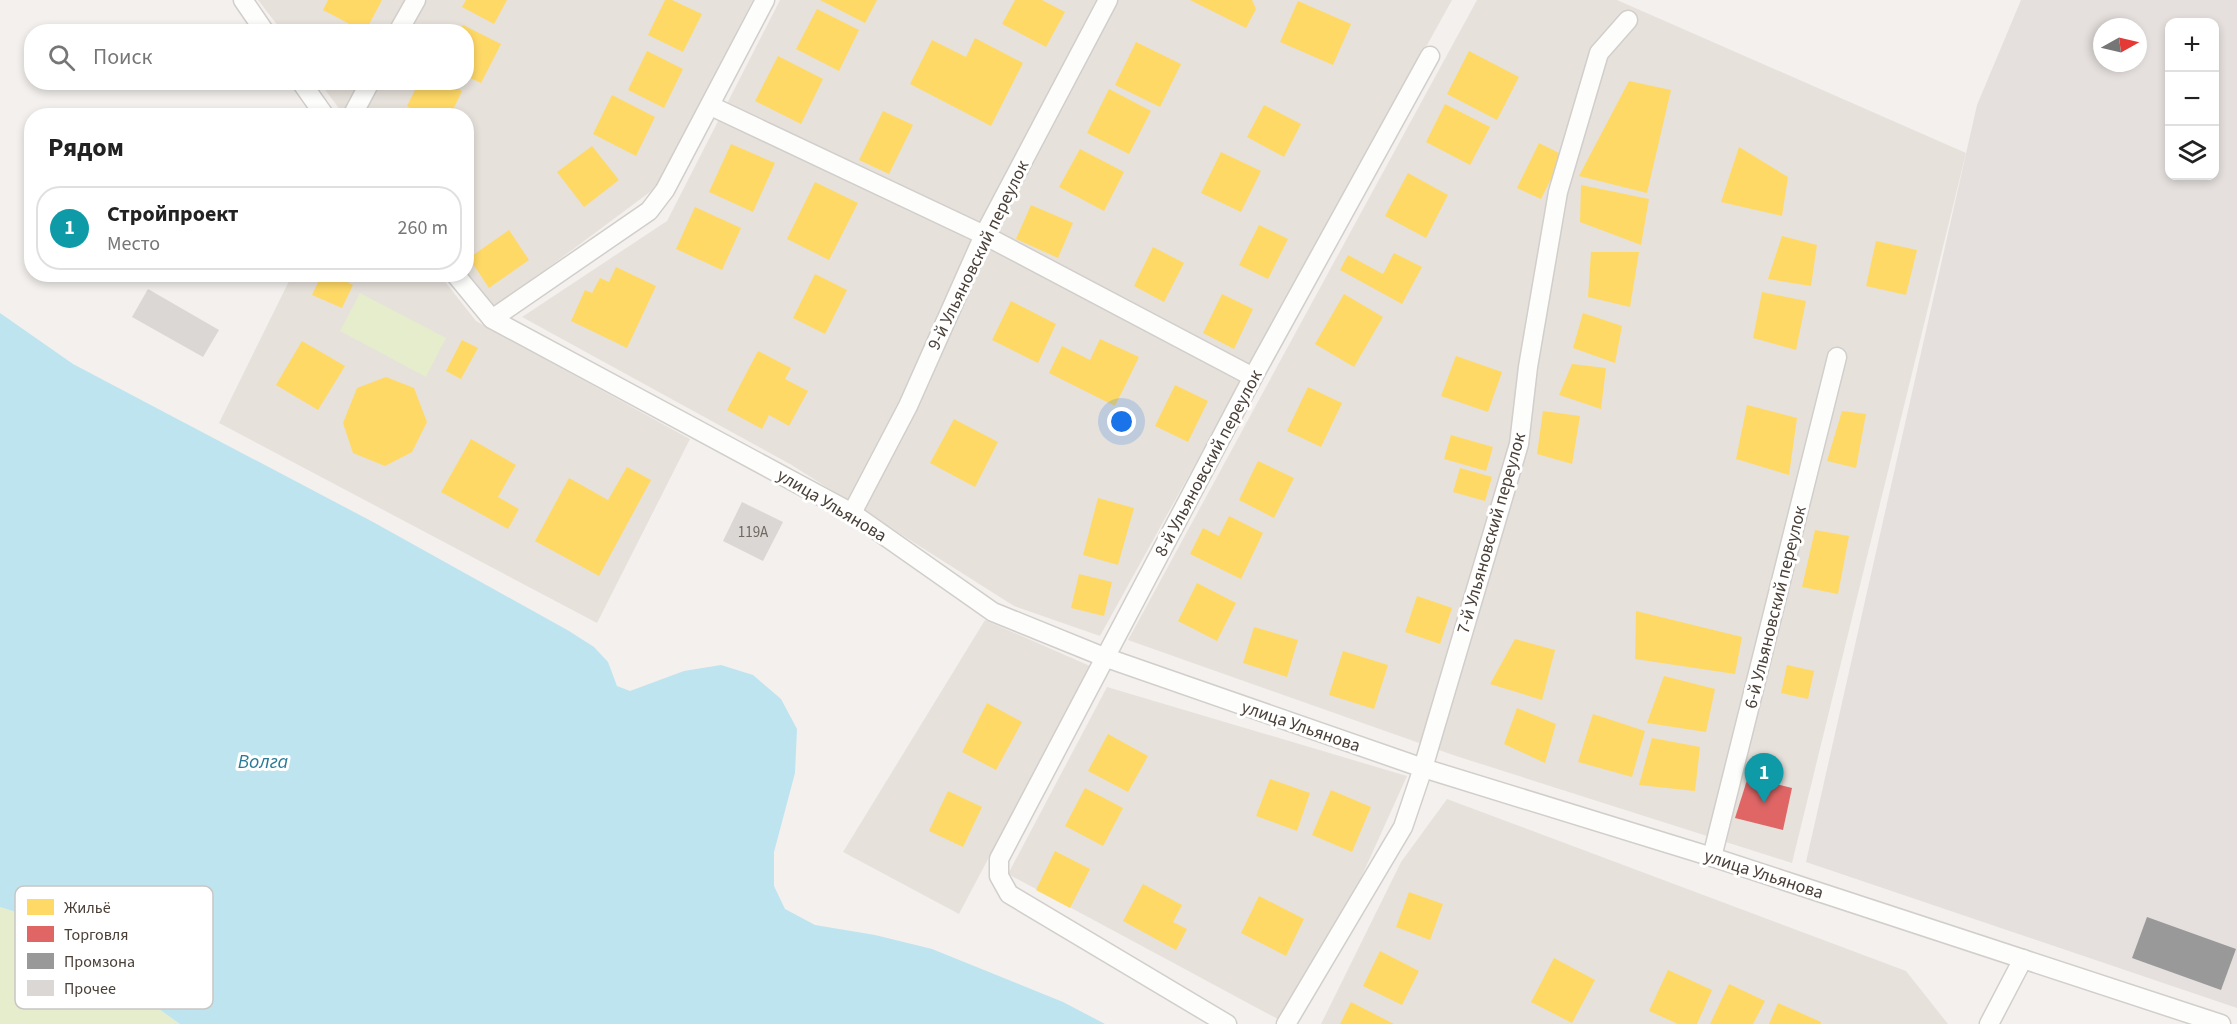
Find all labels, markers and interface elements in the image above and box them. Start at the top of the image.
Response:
north arrow [2093,18,2147,72]
map controls [2165,18,2219,180]
button: + [2165,18,2219,72]
search box [24,24,474,90]
icon: search [45,41,78,74]
text: Поиск [93,41,152,73]
button: − [2165,72,2219,126]
button: layers [2165,126,2219,180]
text: Рядом [48,129,124,166]
street label: 9-й Ульяновский переулок [922,156,1035,354]
text: Стройпроект [107,198,239,230]
text: 1 [64,214,75,242]
text: 260 m [398,214,448,242]
text: Место [107,230,160,258]
street label: 8-й Ульяновский переулок [1149,365,1268,561]
your location [1107,407,1136,436]
street label: 7-й Ульяновский переулок [1451,430,1532,637]
street label: улица Ульянова [772,463,891,548]
street label: 6-й Ульяновский переулок [1738,503,1813,711]
house number: 119А [738,522,769,543]
street label: улица Ульянова [1238,694,1364,759]
water label: Волга [238,748,289,776]
pin: 1 [1744,754,1784,803]
street label: улица Ульянова [1701,843,1827,906]
legend [15,886,213,1009]
text: Жильё [64,897,111,919]
text: Торговля [64,924,129,946]
text: Промзона [64,951,135,973]
text: Прочее [64,978,116,1000]

